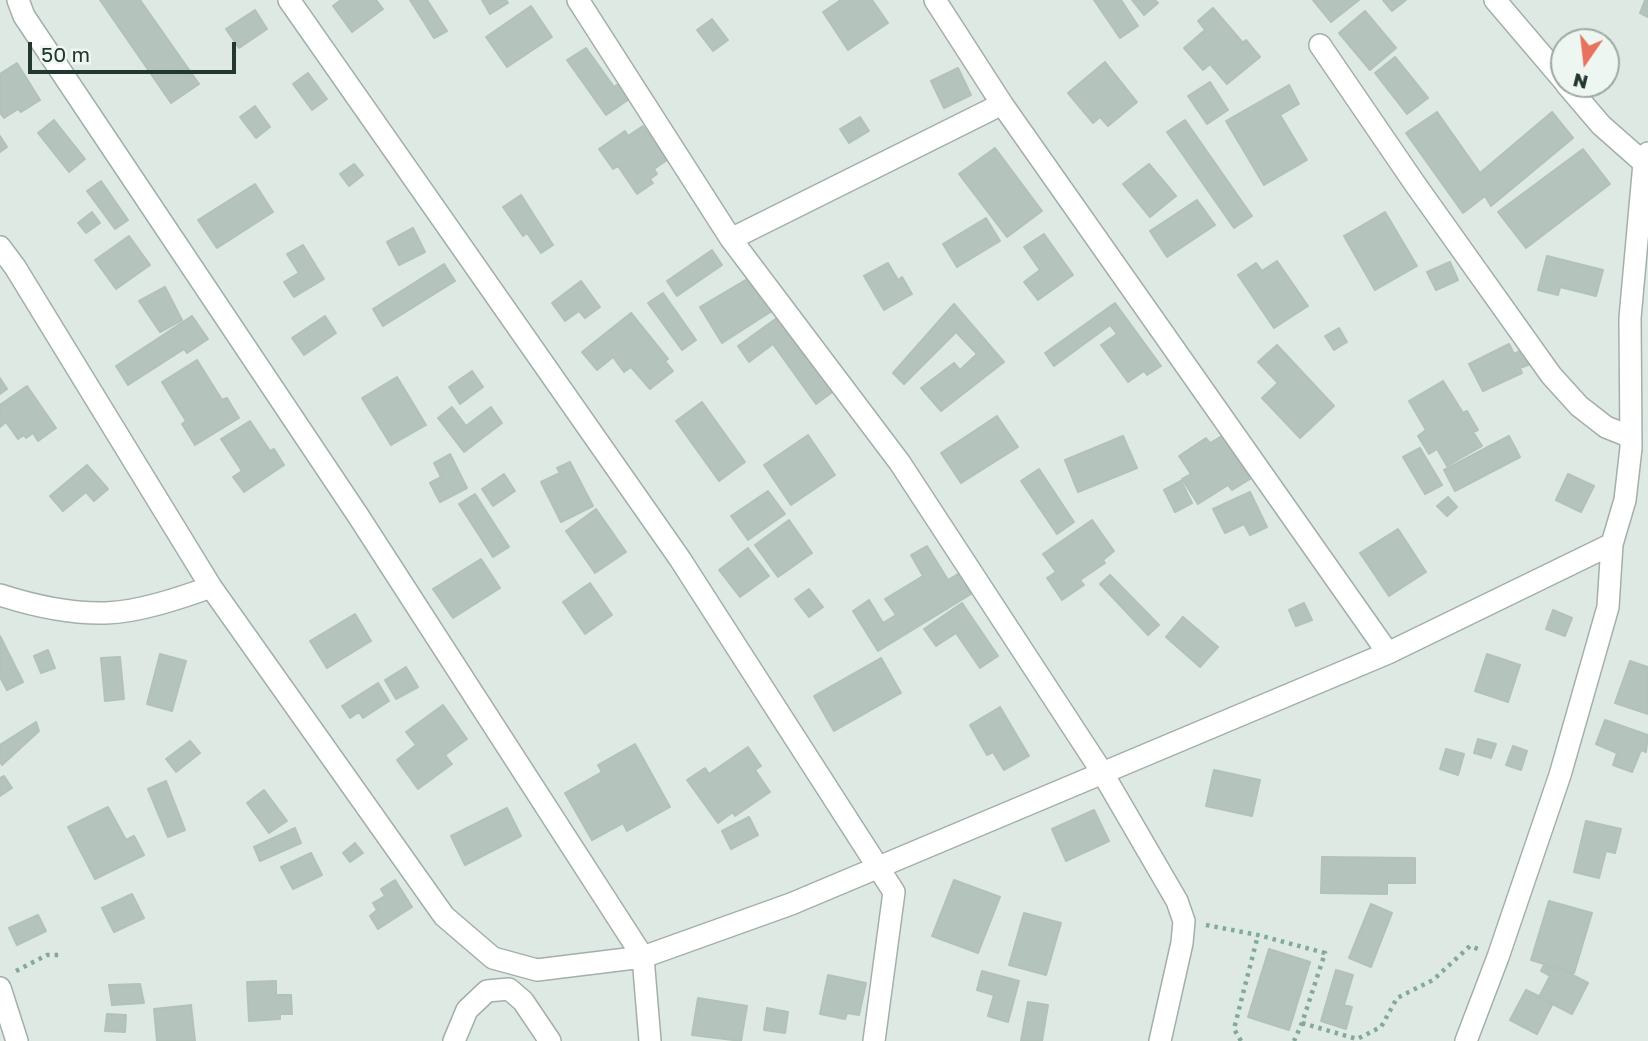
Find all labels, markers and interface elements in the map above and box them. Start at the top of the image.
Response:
scale bar [32,28,240,72]
north arrow [1550,28,1620,98]
text: 50 m [41,41,90,67]
text: N [1570,69,1590,95]

